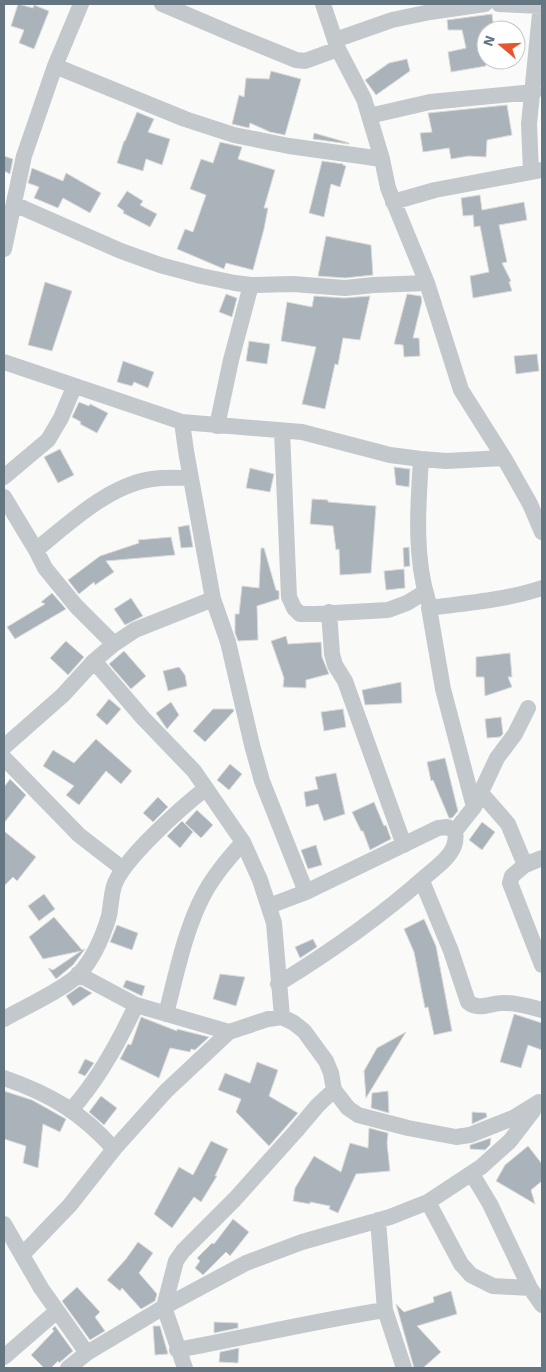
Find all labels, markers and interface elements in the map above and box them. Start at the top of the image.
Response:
north arrow [476,20,526,70]
text: N [479,33,498,48]

